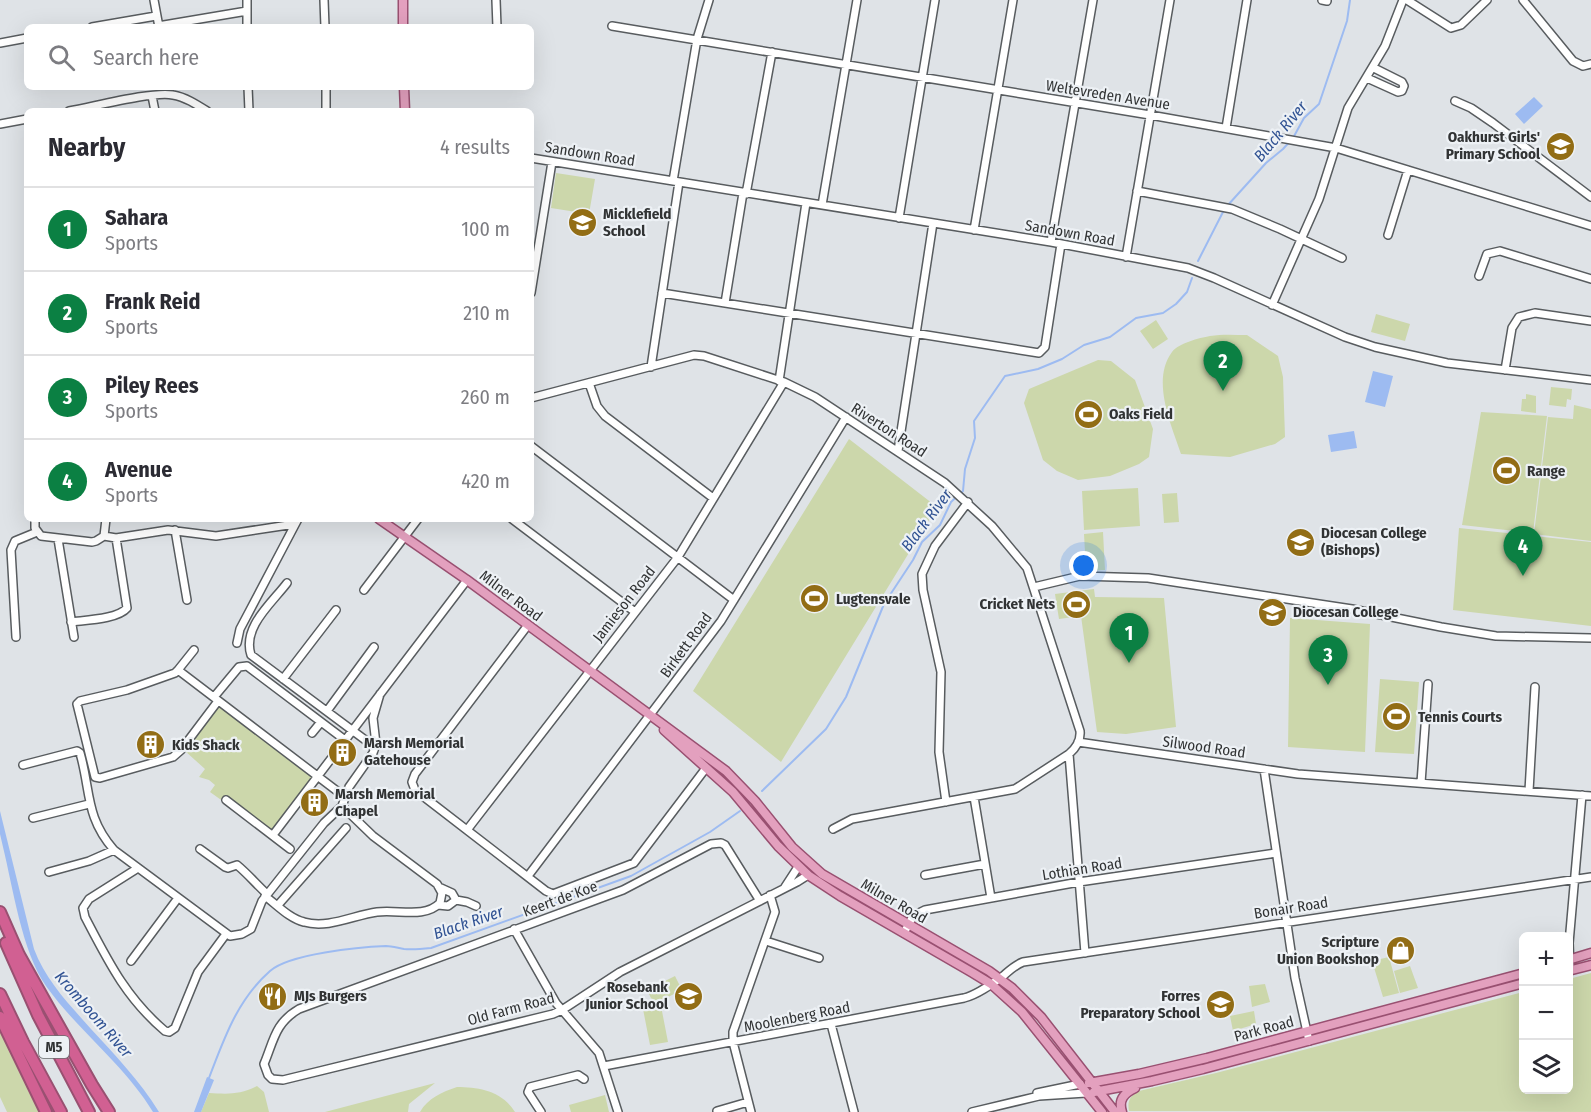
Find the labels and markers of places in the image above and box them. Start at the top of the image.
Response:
place label: Oakhurst Girls' Primary School [1446,128,1541,163]
school or university icon: Oakhurst Girls' Primary School [1545,130,1577,162]
place label: Micklefield School [603,205,672,240]
school or university icon: Micklefield School [566,207,598,239]
pin: 2 [1204,342,1242,391]
sports icon: Oaks Field [1072,398,1104,430]
place label: Oaks Field [1109,405,1173,423]
sports icon: Range [1490,455,1522,487]
place label: Range [1527,462,1566,480]
place label: Diocesan College (Bishops) [1321,524,1427,559]
school or university icon: Diocesan College (Bishops) [1284,526,1316,558]
pin: 4 [1504,526,1543,576]
sports icon: Lugtensvale [799,583,831,615]
sports icon: Cricket Nets [1060,588,1092,620]
place label: Lugtensvale [836,590,911,608]
place label: Cricket Nets [980,595,1055,613]
school or university icon: Diocesan College [1256,596,1288,628]
place label: Diocesan College [1293,603,1399,621]
pin: 1 [1110,614,1148,663]
pin: 3 [1308,636,1348,685]
sports icon: Tennis Courts [1381,701,1413,733]
place label: Tennis Courts [1418,708,1503,726]
building icon: Kids Shack [135,729,167,761]
place label: Marsh Memorial Gatehouse [364,734,465,769]
place label: Kids Shack [172,736,240,754]
building icon: Marsh Memorial Gatehouse [327,736,359,768]
place label: Marsh Memorial Chapel [335,785,436,820]
building icon: Marsh Memorial Chapel [298,787,330,819]
place label: Scripture Union Bookshop [1277,933,1379,968]
shop icon: Scripture Union Bookshop [1384,935,1416,967]
place label: Rosebank Junior School [584,978,669,1013]
restaurant icon: MJs Burgers [257,980,289,1012]
school or university icon: Rosebank Junior School [673,980,705,1012]
place label: MJs Burgers [294,987,367,1005]
place label: Forres Preparatory School [1080,987,1201,1022]
school or university icon: Forres Preparatory School [1205,989,1237,1021]

